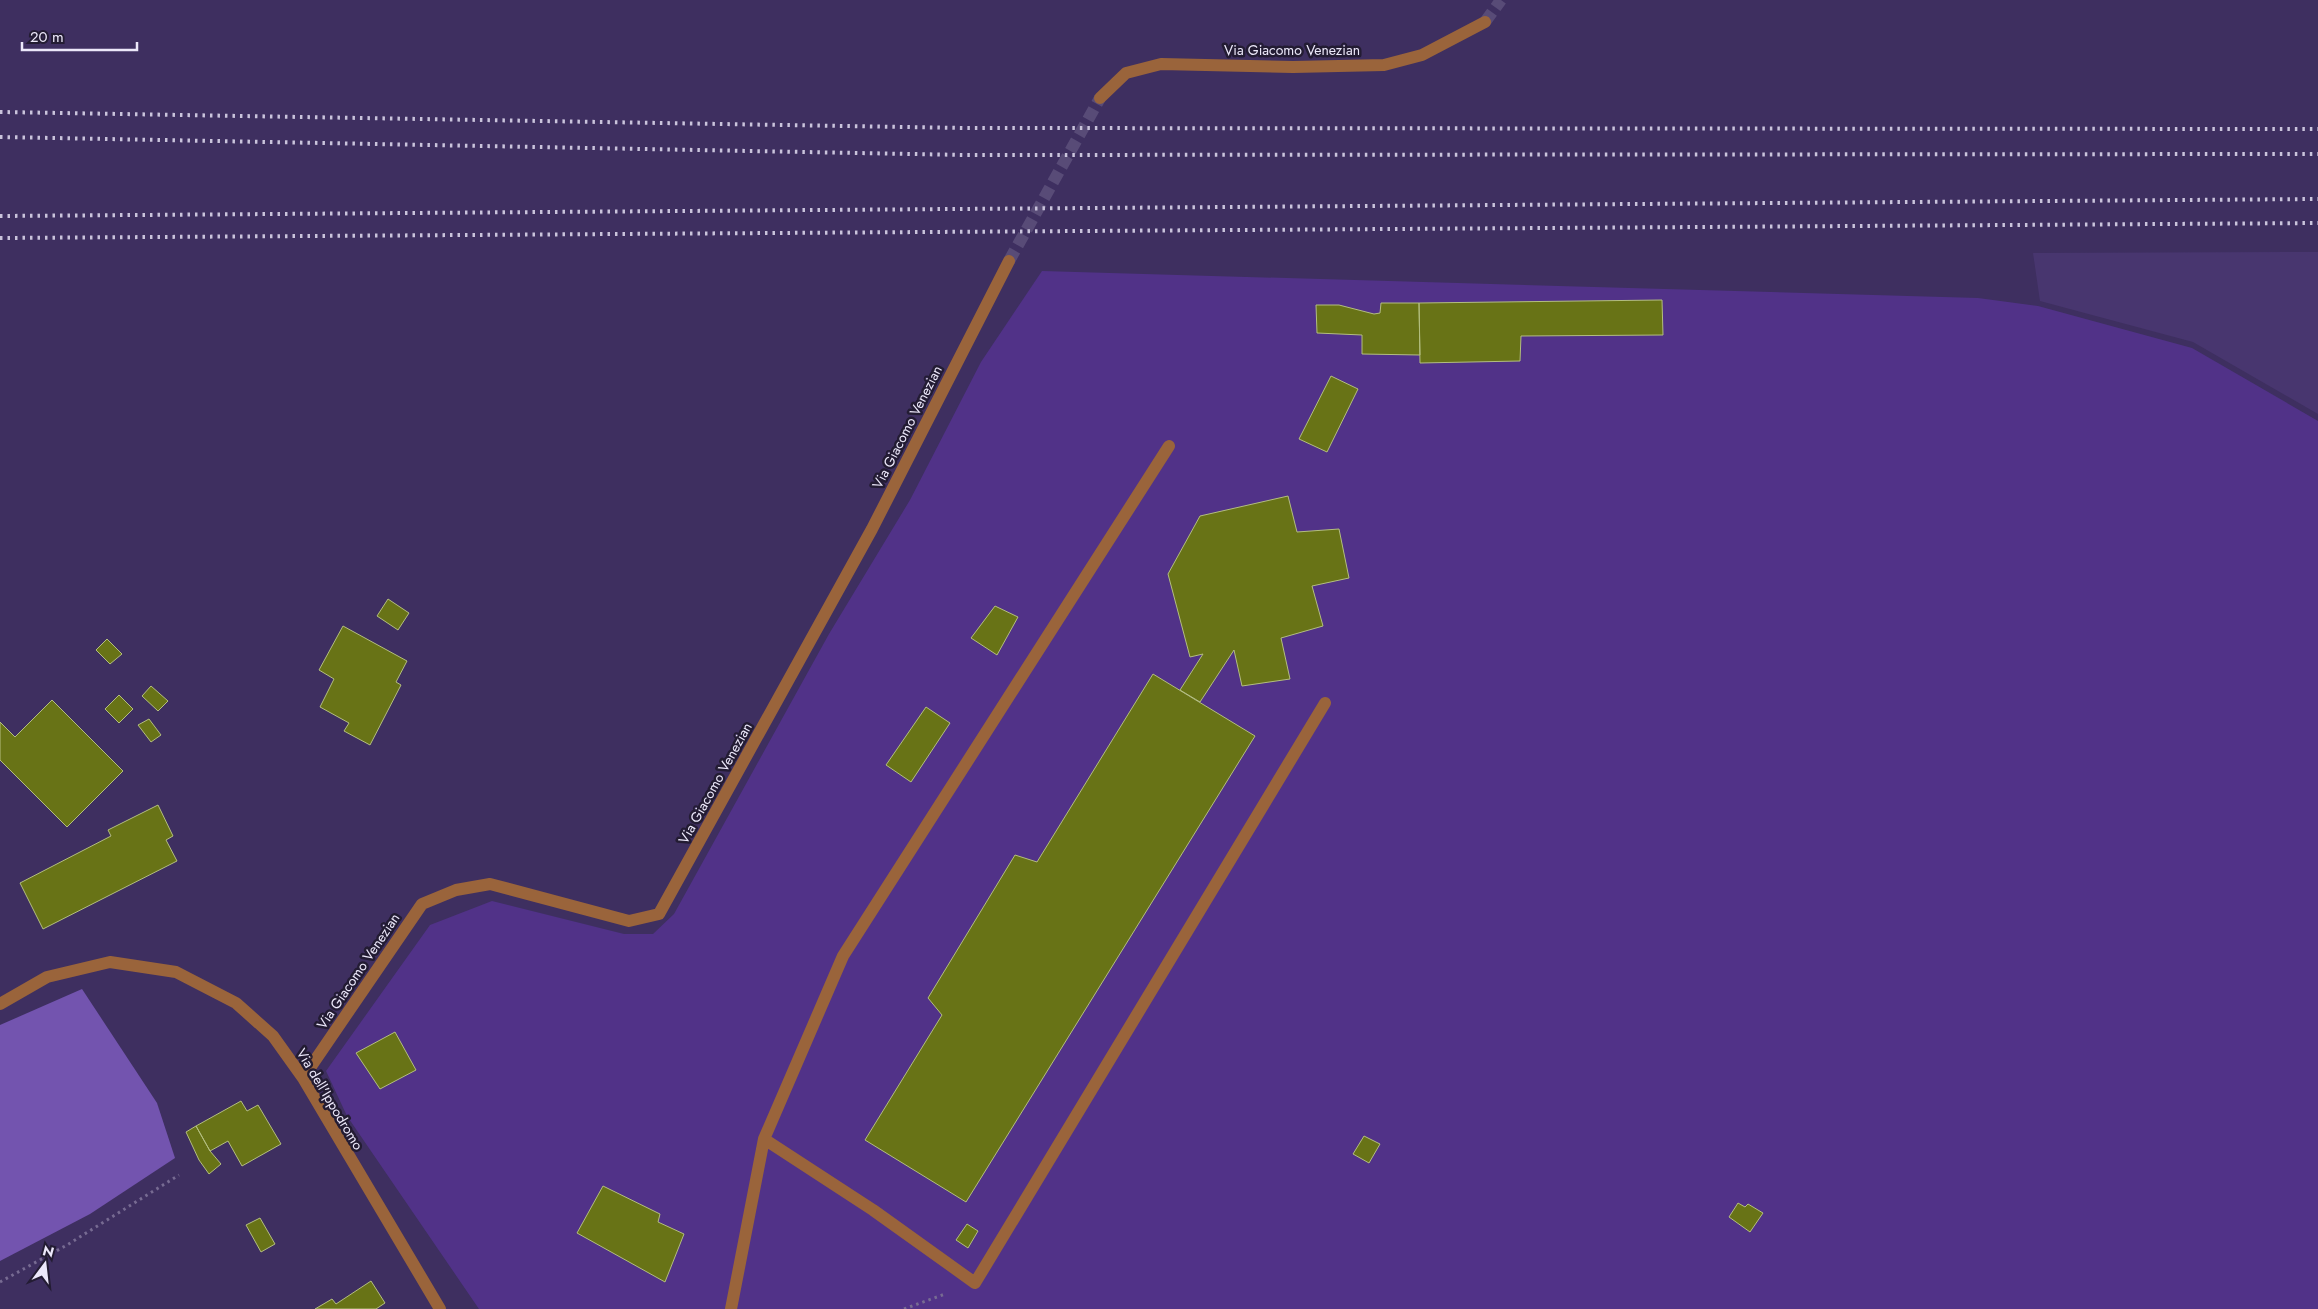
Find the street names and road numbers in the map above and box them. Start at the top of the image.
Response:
street label: Via Giacomo Venezian [1224,40,1360,60]
street label: Via Giacomo Venezian [867,362,947,492]
street label: Via Giacomo Venezian [673,719,757,847]
street label: Via Giacomo Venezian [312,909,404,1033]
street label: Via dell'Ippodromo [292,1044,368,1154]

